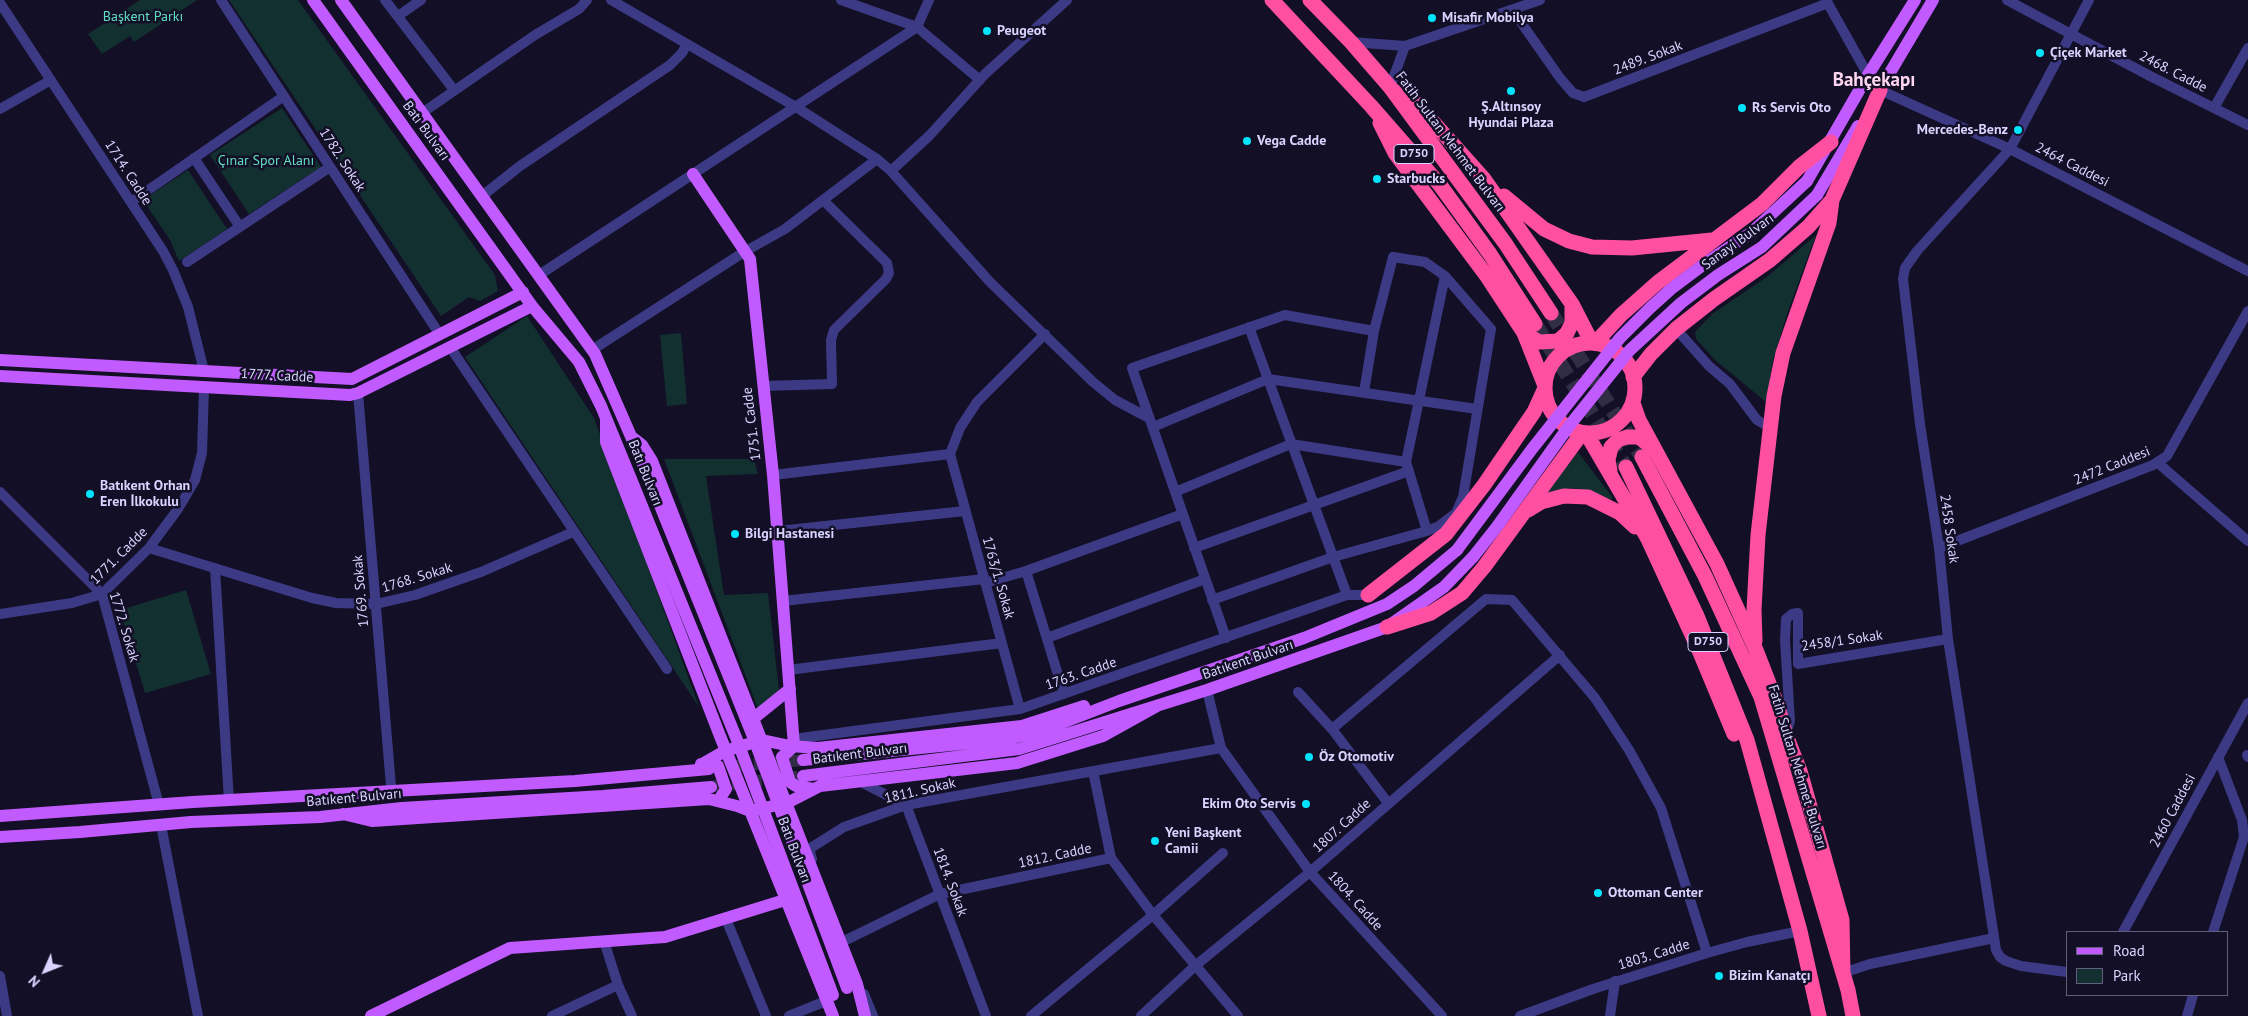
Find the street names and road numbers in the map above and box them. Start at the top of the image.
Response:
street label: 2489. Sokak [1611,37,1685,79]
street label: 2468. Cadde [2136,48,2210,96]
street label: Fatih Sultan Mehmet Bulvarı [1392,69,1508,215]
street label: Batı Bulvarı [399,98,453,164]
street label: 1782. Sokak [315,125,369,195]
street label: 1714. Cadde [101,137,155,209]
street label: 2464 Caddesi [2032,139,2112,191]
road number: D750 [1394,144,1434,164]
street label: Sanayi Bulvarı [1699,210,1777,274]
street label: 1777. Cadde [240,366,314,386]
street label: 1751. Cadde [739,386,765,462]
street label: Batı Bulvarı [624,438,666,508]
street label: 2472 Caddesi [2071,443,2153,489]
street label: 2458 Sokak [1936,493,1962,565]
street label: 1771. Cadde [87,524,151,588]
street label: 1763/1. Sokak [978,535,1018,621]
street label: 1769. Sokak [349,554,373,628]
street label: 1768. Sokak [380,559,454,597]
street label: 1772. Sokak [105,590,143,664]
street label: 2458/1 Sokak [1800,627,1884,655]
road number: D750 [1688,632,1728,652]
street label: Batıkent Bulvarı [1200,637,1296,683]
street label: 1763. Cadde [1043,654,1119,694]
street label: Fatih Sultan Mehmet Bulvarı [1764,683,1830,851]
street label: Batıkent Bulvarı [812,740,908,768]
street label: 2460 Caddesi [2147,771,2199,851]
street label: 1811. Sokak [883,775,957,807]
street label: Batıkent Bulvarı [306,785,402,811]
street label: 1807. Cadde [1309,795,1375,857]
street label: Batı Bulvarı [774,815,814,885]
street label: 1812. Cadde [1017,840,1093,872]
street label: 1814. Sokak [929,845,971,919]
street label: 1804. Cadde [1324,868,1386,934]
street label: 1803. Cadde [1616,936,1692,974]

